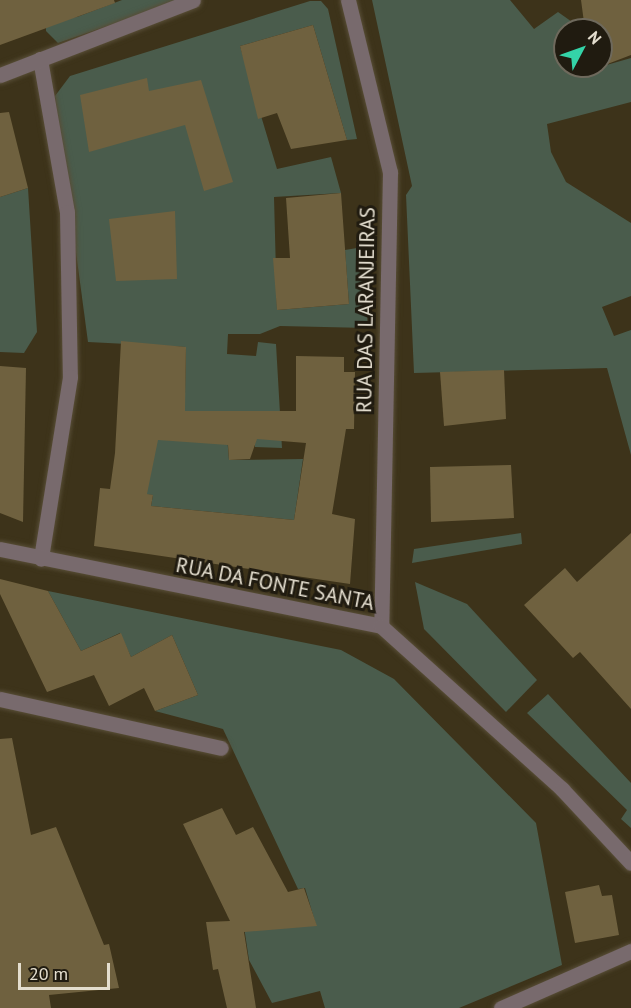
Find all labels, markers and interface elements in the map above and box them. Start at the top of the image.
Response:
north arrow [553,18,613,78]
text: N [584,27,606,48]
street label: RUA DAS LARANJEIRAS [352,206,380,414]
street label: RUA DA FONTE SANTA [173,552,377,616]
scale bar [21,951,112,989]
text: 20 m [29,962,68,985]

